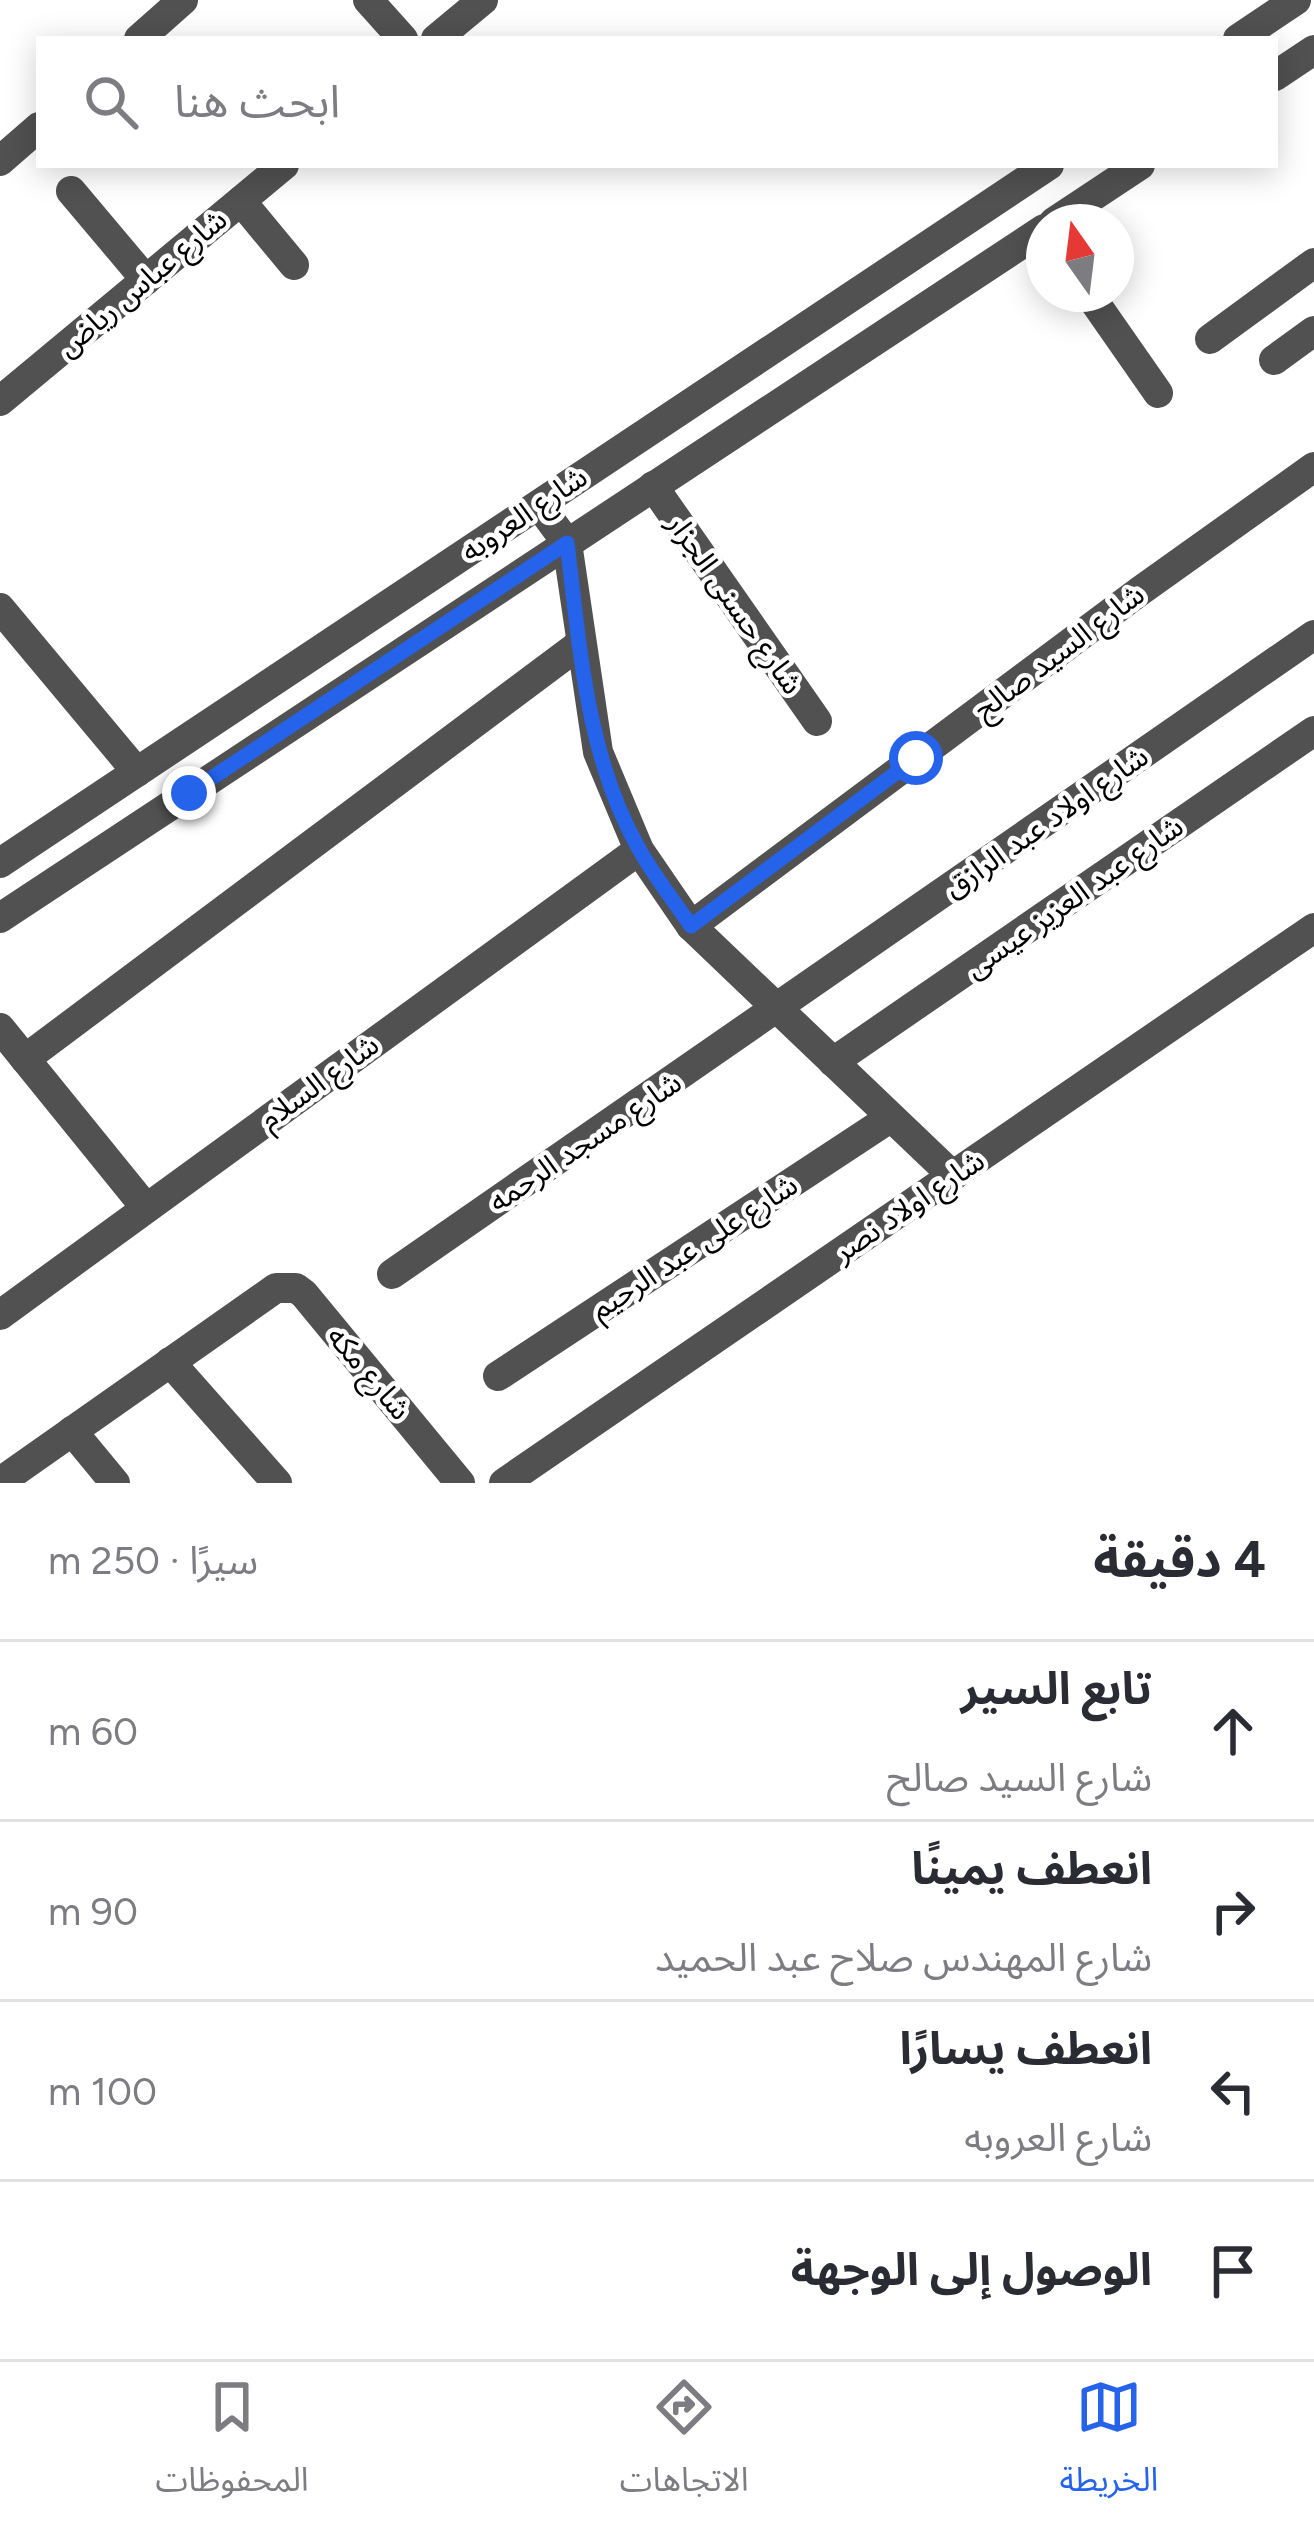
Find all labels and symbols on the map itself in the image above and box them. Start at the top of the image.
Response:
street label: شارع عباس رياض [49,201,237,368]
north arrow [1026,204,1134,312]
street label: شارع العروبه [454,458,596,573]
street label: شارع حسنى الجزار [656,505,811,704]
street label: شارع السيد صالح [966,575,1154,731]
route start [889,731,943,785]
street label: شارع اولاد عبد الرازق [936,737,1157,909]
route end [162,766,216,820]
street label: شارع عبد العزيز عيسى [957,807,1192,989]
street label: شارع السلام [252,1026,388,1141]
street label: شارع مسجد الرحمه [481,1063,690,1223]
street label: شارع اولاد نصر [825,1142,993,1273]
street label: شارع على عبد الرحيم [583,1166,807,1332]
street label: شارع مكه [316,1318,419,1430]

